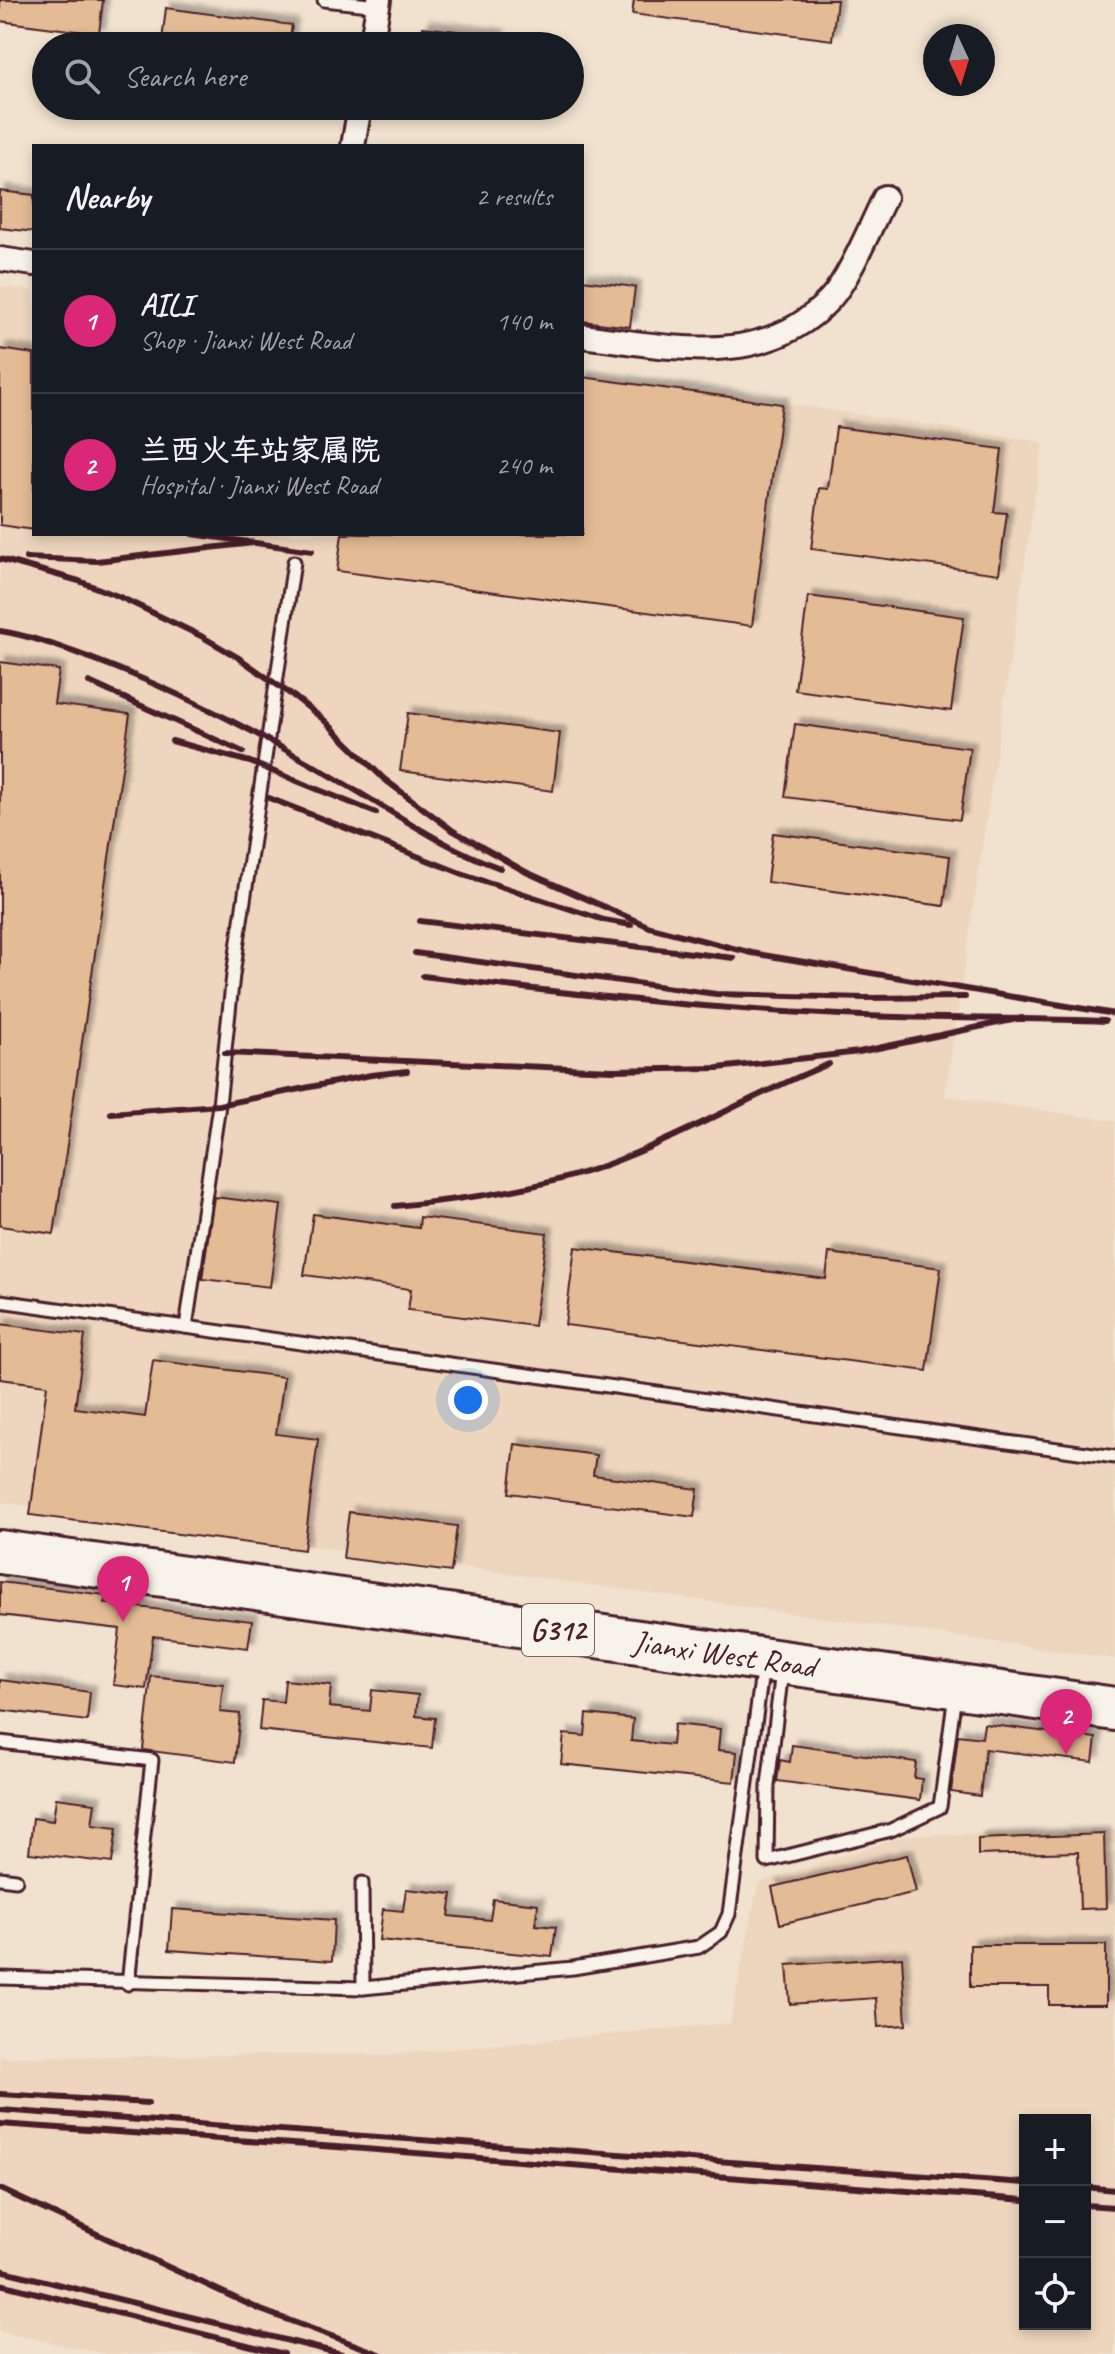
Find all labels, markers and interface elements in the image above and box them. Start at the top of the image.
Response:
north arrow [923,24,995,96]
search box [32,32,584,120]
icon: search [60,54,104,98]
text: Search here [124,57,246,95]
text: Nearby [64,175,150,218]
text: 2 results [476,180,552,213]
text: AILI [140,286,193,324]
text: 1 [84,305,96,338]
text: 140 m [496,305,552,338]
text: Shop · Jianxi West Road [140,324,351,357]
text: 兰西火车站家属院 [140,431,380,469]
text: 2 [84,449,96,482]
text: 240 m [496,449,552,482]
text: Hospital · Jianxi West Road [140,469,378,502]
your location [448,1380,488,1420]
pin: 1 [97,1556,149,1622]
road number: G312 [522,1604,594,1656]
street label: Jianxi West Road [628,1621,823,1688]
pin: 2 [1040,1689,1092,1755]
map controls [1019,2114,1091,2330]
button: + [1019,2114,1091,2186]
button: − [1019,2186,1091,2258]
button: locate [1019,2258,1091,2330]

